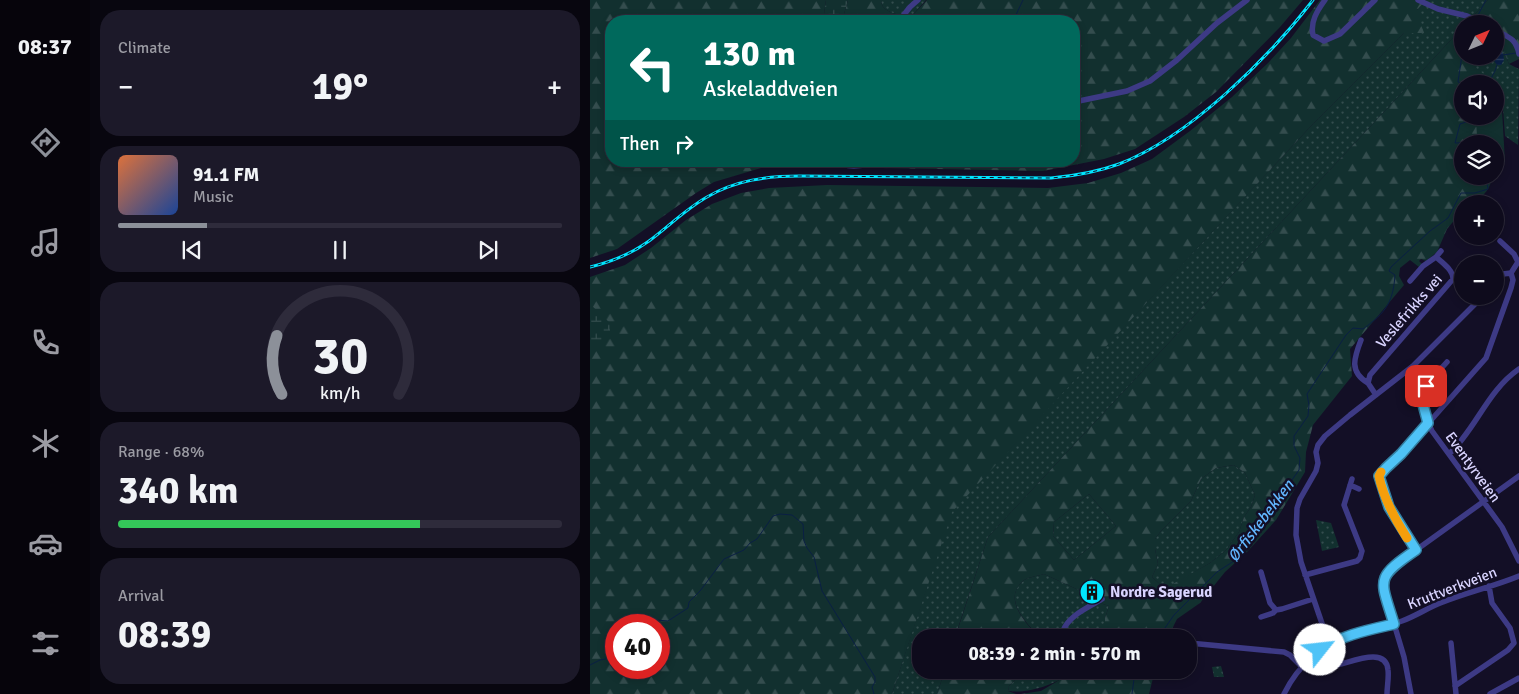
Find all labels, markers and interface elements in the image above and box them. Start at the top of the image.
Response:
north arrow [1454,15,1504,65]
map controls [1454,15,1504,305]
text: 130 m [703,32,796,75]
text: 08:37 [18,33,72,60]
icon: left [620,35,685,100]
text: Climate [118,38,171,58]
text: 19° [312,63,368,110]
text: − [118,70,133,104]
text: + [547,70,562,104]
text: Askeladdveien [703,75,838,102]
button: sound [1454,75,1504,125]
icon: directions [28,125,63,160]
icon: right [670,130,698,158]
text: Then [620,132,660,156]
button: layers [1454,135,1504,185]
text: 91.1 FM [193,163,259,187]
text: Music [193,187,234,207]
button: + [1454,195,1504,245]
icon: music [28,225,63,260]
icon: previous [178,236,206,264]
icon: pause [326,236,354,264]
icon: next [474,236,502,264]
button: − [1454,255,1504,305]
street label: Veslefrikks vei [1372,270,1446,352]
text: 30 [312,324,368,388]
icon: phone [28,325,63,360]
pin [1405,365,1447,407]
icon: arrive [1412,372,1440,400]
text: km/h [320,382,360,404]
icon: climate [28,426,63,461]
street label: Eventyrveien [1441,428,1505,506]
text: Range · 68% [118,442,204,462]
text: 340 km [118,467,239,514]
water label: Ørfiskebekken [1224,475,1299,566]
icon: car [28,526,63,561]
street label: Kruttverkveien [1405,563,1499,613]
building icon: Nordre Sagerud [1079,579,1105,605]
place label: Nordre Sagerud [1110,583,1212,601]
text: Arrival [118,586,164,606]
text: 08:39 [118,611,211,658]
speed limit sign: 40 [605,614,670,679]
position arrow [1293,623,1345,675]
icon: filters [28,626,63,661]
text: 08:39 · 2 min · 570 m [968,642,1141,666]

